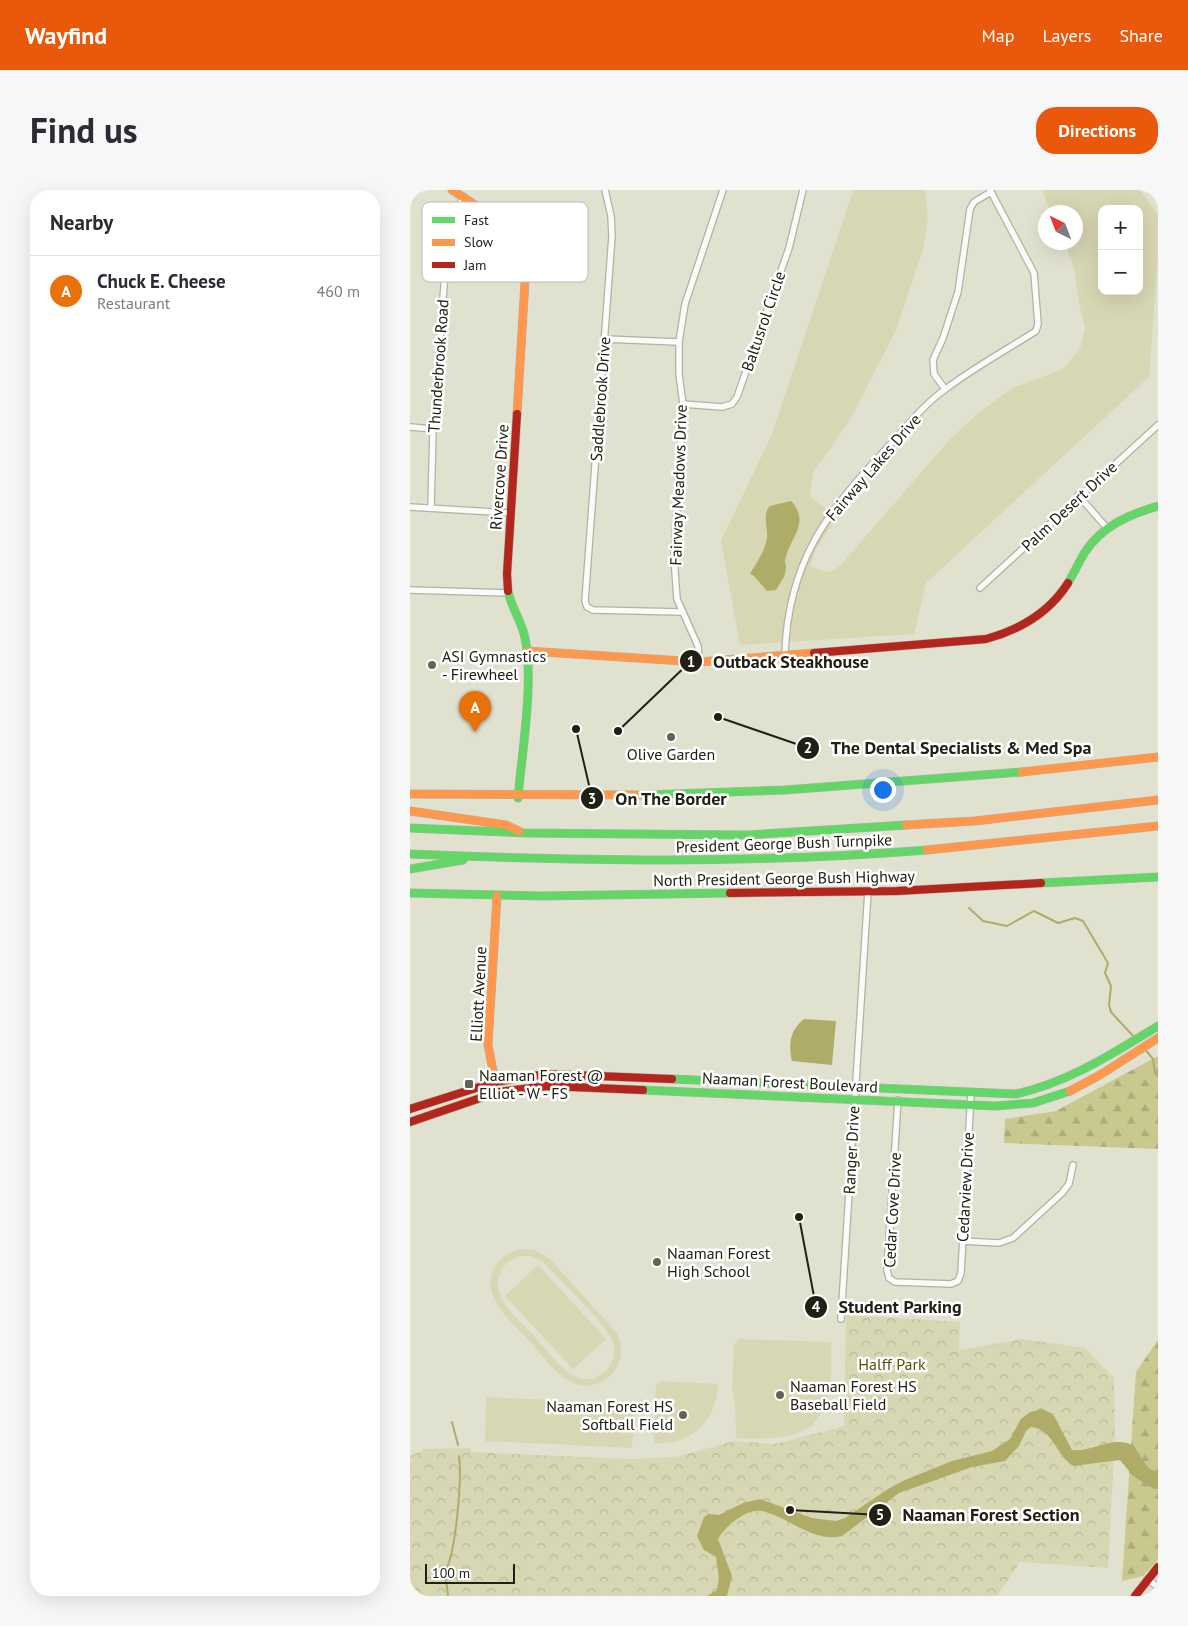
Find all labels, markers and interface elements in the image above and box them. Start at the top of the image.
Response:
text: Wayfind [25,20,107,51]
text: Map [982,24,1014,47]
text: Layers [1042,24,1091,47]
text: Share [1119,24,1163,47]
text: Find us [30,107,138,153]
button: Directions [1036,107,1158,154]
legend [422,202,588,282]
north arrow [1038,205,1083,250]
map controls [1098,205,1143,295]
button: + [1098,205,1143,250]
text: Nearby [50,209,113,236]
text: Fast [464,211,489,229]
text: Slow [464,233,494,251]
button: − [1098,250,1143,295]
text: Jam [463,256,486,274]
street label: Baltusrol Circle [737,268,789,374]
text: Chuck E. Cheese [97,269,226,293]
text: A [61,281,71,301]
text: 460 m [317,281,360,301]
text: Restaurant [97,293,170,313]
street label: Thunderbrook Road [423,299,453,433]
street label: Saddlebrook Drive [586,336,614,462]
street label: Fairway Meadows Drive [665,404,691,566]
street label: Fairway Lakes Drive [821,409,925,525]
street label: Rivercove Drive [485,423,513,531]
street label: Palm Desert Drive [1017,457,1121,555]
callout: Outback Steakhouse [678,645,880,678]
place label: ASI Gymnastics - Firewheel [442,646,546,684]
text: Outback Steakhouse [713,650,869,673]
text: 1 [687,652,695,671]
marker: ASI Gymnastics - Firewheel [426,659,438,671]
pin: A [459,691,491,732]
marker: Olive Garden [665,731,677,743]
callout: The Dental Specialists & Med Spa [795,731,1101,764]
text: The Dental Specialists & Med Spa [831,736,1091,759]
text: 2 [804,738,812,757]
place label: Olive Garden [627,744,715,764]
your location [870,777,896,803]
callout: On The Border [580,782,737,815]
text: On The Border [615,787,727,810]
text: 3 [588,789,596,808]
street label: President George Bush Turnpike [675,829,893,857]
street label: North President George Bush Highway [653,866,916,890]
street label: Elliott Avenue [466,946,490,1042]
place label: Naaman Forest @ Elliot - W - FS [479,1065,603,1103]
street label: Naaman Forest Boulevard [702,1067,878,1097]
marker: Naaman Forest @ Elliot - W - FS [463,1078,475,1090]
street label: Ranger Drive [839,1105,863,1195]
street label: Cedarview Drive [952,1131,978,1243]
street label: Cedar Cove Drive [879,1152,905,1268]
place label: Naaman Forest High School [667,1243,771,1281]
marker: Naaman Forest High School [651,1256,663,1268]
callout: Student Parking [804,1291,972,1324]
text: Student Parking [838,1295,962,1318]
text: 4 [812,1297,821,1316]
park label: Halff Park [858,1354,926,1374]
place label: Naaman Forest HS Baseball Field [790,1376,917,1414]
marker: Naaman Forest HS Baseball Field [774,1389,786,1401]
place label: Naaman Forest HS Softball Field [546,1396,673,1434]
marker: Naaman Forest HS Softball Field [677,1409,689,1421]
callout: Naaman Forest Section [867,1498,1089,1531]
text: Naaman Forest Section [902,1503,1080,1526]
text: 5 [876,1505,884,1524]
scale bar [425,1561,515,1584]
text: 100 m [432,1564,470,1582]

